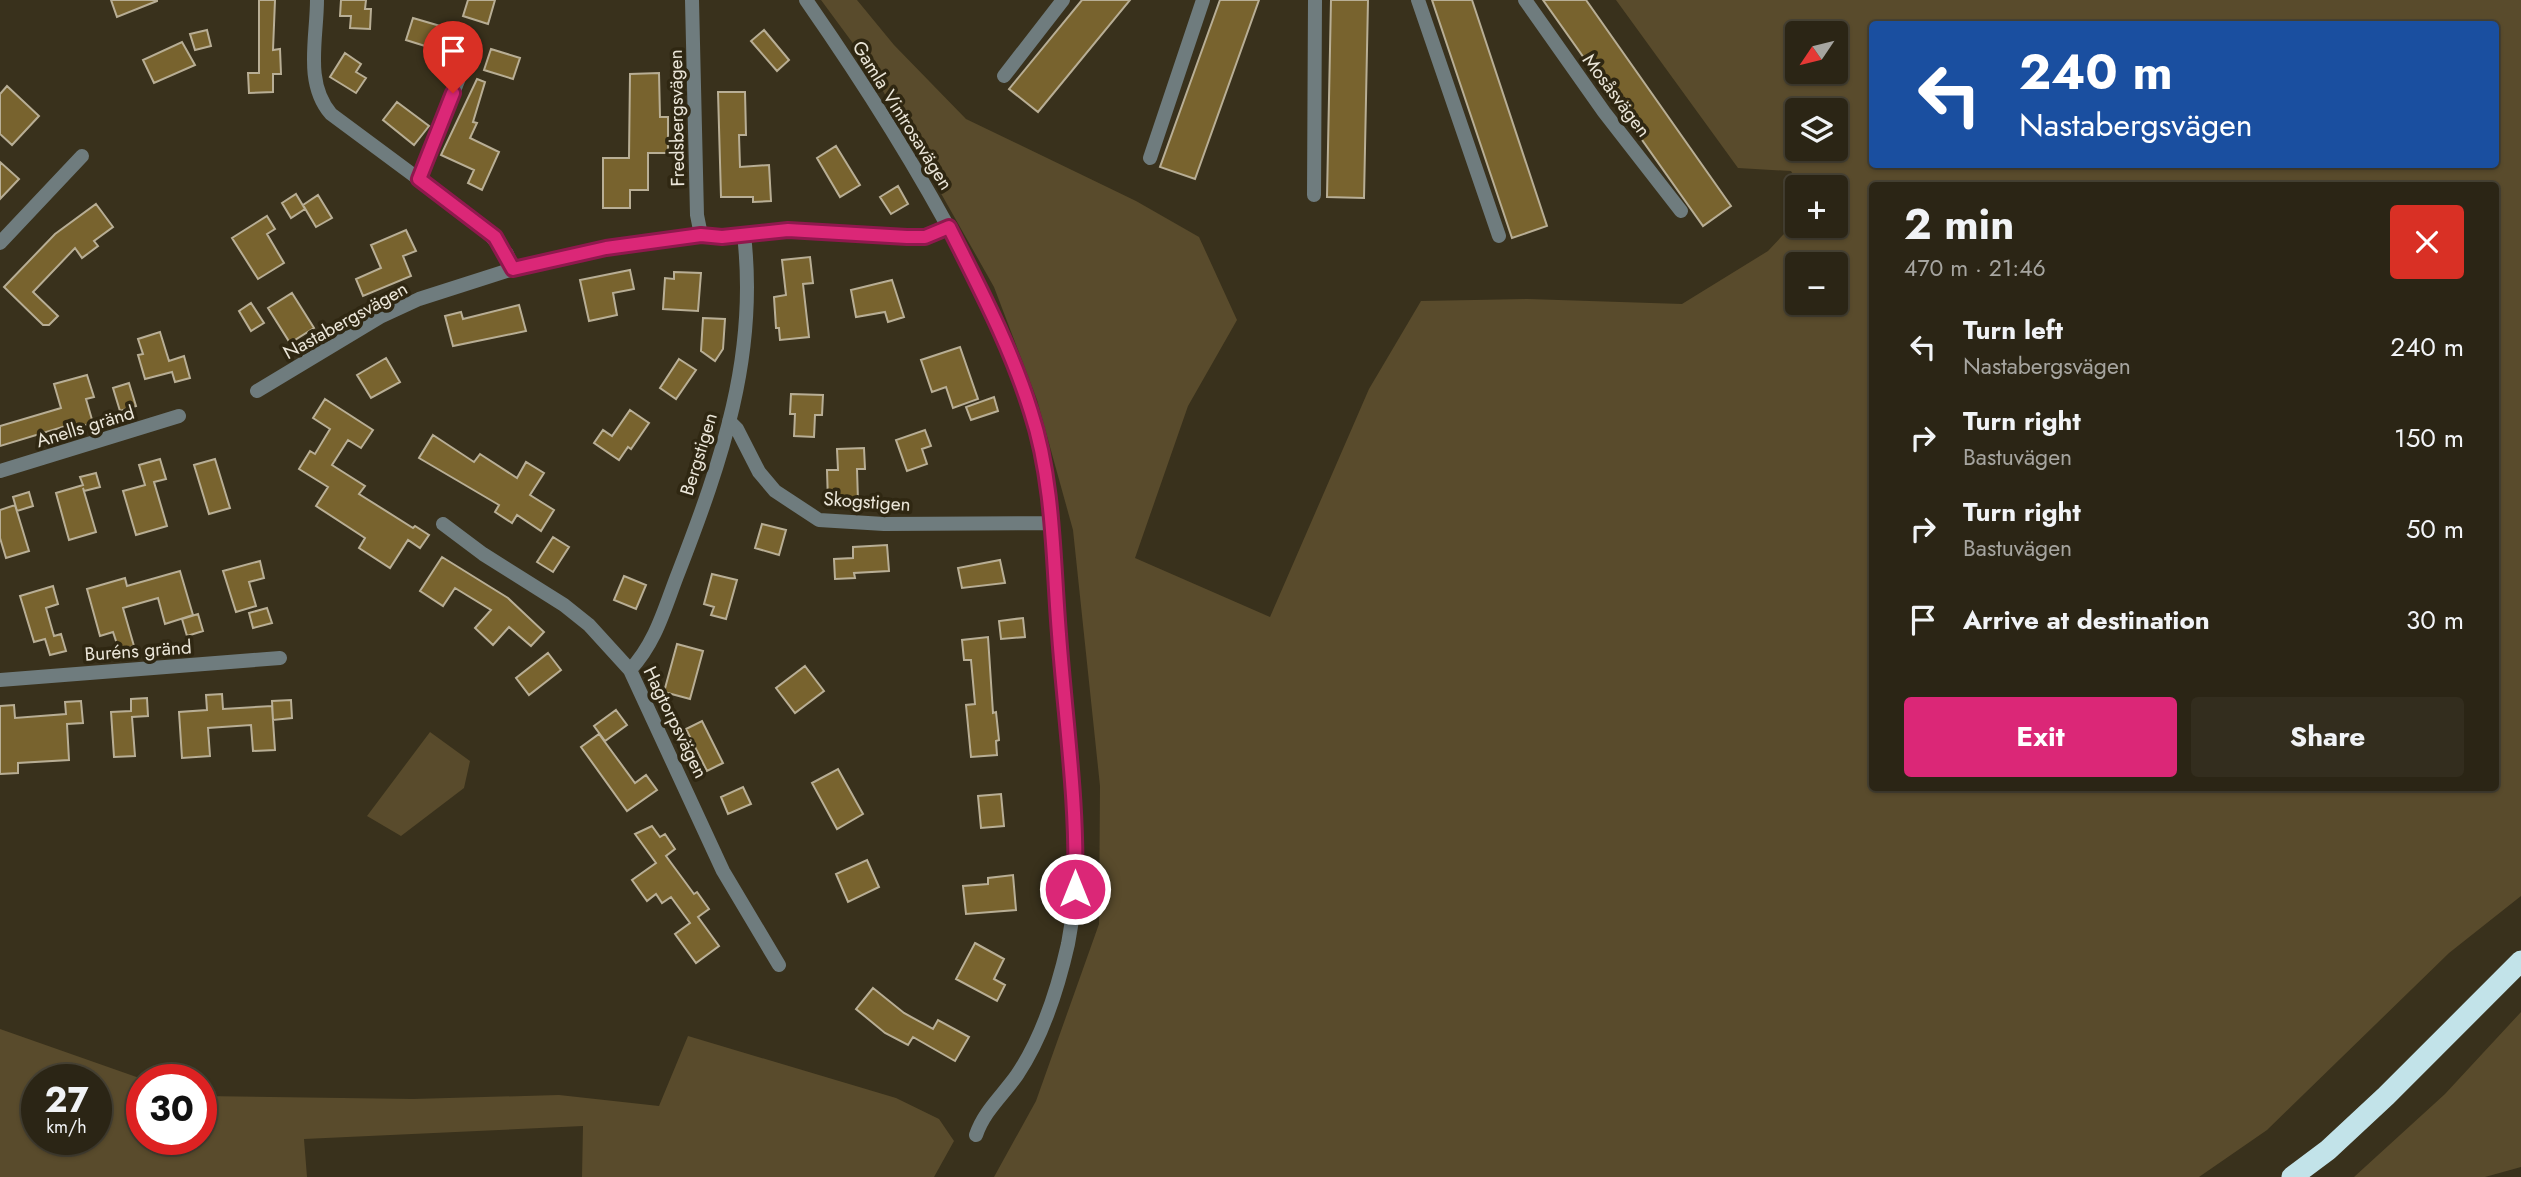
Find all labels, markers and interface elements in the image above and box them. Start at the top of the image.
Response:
pin [423,21,483,93]
north arrow [1785,21,1848,84]
map controls [1785,21,1848,315]
icon: arrive [434,32,472,70]
street label: Gamla Vintrosavägen [846,35,959,195]
text: 240 m [2019,37,2173,107]
street label: Mosåsvägen [1576,48,1657,143]
street label: Fredsbergsvägen [662,49,691,187]
icon: left [1904,49,1995,140]
button: layers [1785,98,1848,161]
text: Nastabergsvägen [2019,102,2252,148]
button: + [1785,175,1848,238]
text: 2 min [1904,194,2014,255]
button: close [2390,205,2464,279]
text: 470 m · 21:46 [1904,251,2046,285]
button: − [1785,252,1848,315]
street label: Nastabergsvägen [278,275,412,366]
text: Turn left [1963,311,2063,349]
icon: left [1904,328,1942,366]
text: 240 m [2390,328,2464,366]
text: Nastabergsvägen [1963,349,2131,383]
street label: Anells gränd [33,399,138,454]
text: Turn right [1963,402,2081,440]
street label: Bergstigen [673,409,724,499]
icon: right [1904,419,1942,457]
text: 150 m [2394,419,2464,457]
text: Bastuvägen [1963,440,2072,474]
street label: Skogstigen [822,485,912,518]
text: Turn right [1963,493,2081,531]
icon: right [1904,510,1942,548]
text: 50 m [2406,510,2464,548]
text: Bastuvägen [1963,531,2072,565]
icon: arrive [1904,601,1942,639]
text: Arrive at destination [1963,601,2210,639]
text: 30 m [2406,601,2464,639]
street label: Buréns gränd [84,633,192,668]
street label: Hagtorpsvägen [637,662,714,783]
button: Exit [1904,697,2177,777]
button: Share [2191,697,2464,777]
position arrow [1038,852,1112,926]
speed limit sign: 30 [126,1064,217,1155]
text: 27 [44,1075,89,1125]
text: km/h [46,1114,87,1140]

